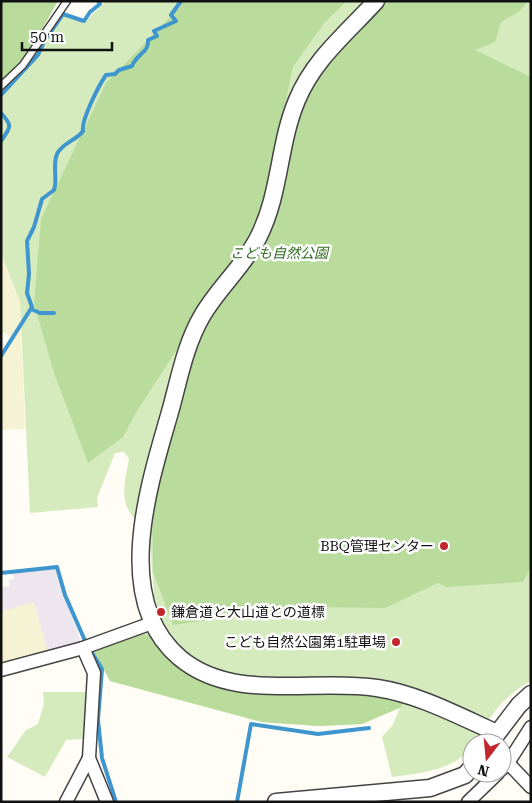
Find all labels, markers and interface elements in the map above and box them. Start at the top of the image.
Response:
scale bar [22,20,112,52]
text: 50 m [30,28,65,46]
park label: こども自然公園 [230,245,330,261]
place label: BBQ管理センター [320,538,434,554]
marker: BBQ管理センター [438,540,450,552]
place label: 鎌倉道と大山道との道標 [171,604,325,620]
marker: 鎌倉道と大山道との道標 [155,606,167,618]
place label: こども自然公園第1駐車場 [224,634,386,650]
marker: こども自然公園第1駐車場 [390,636,402,648]
north arrow [462,733,512,783]
text: N [476,761,491,780]

